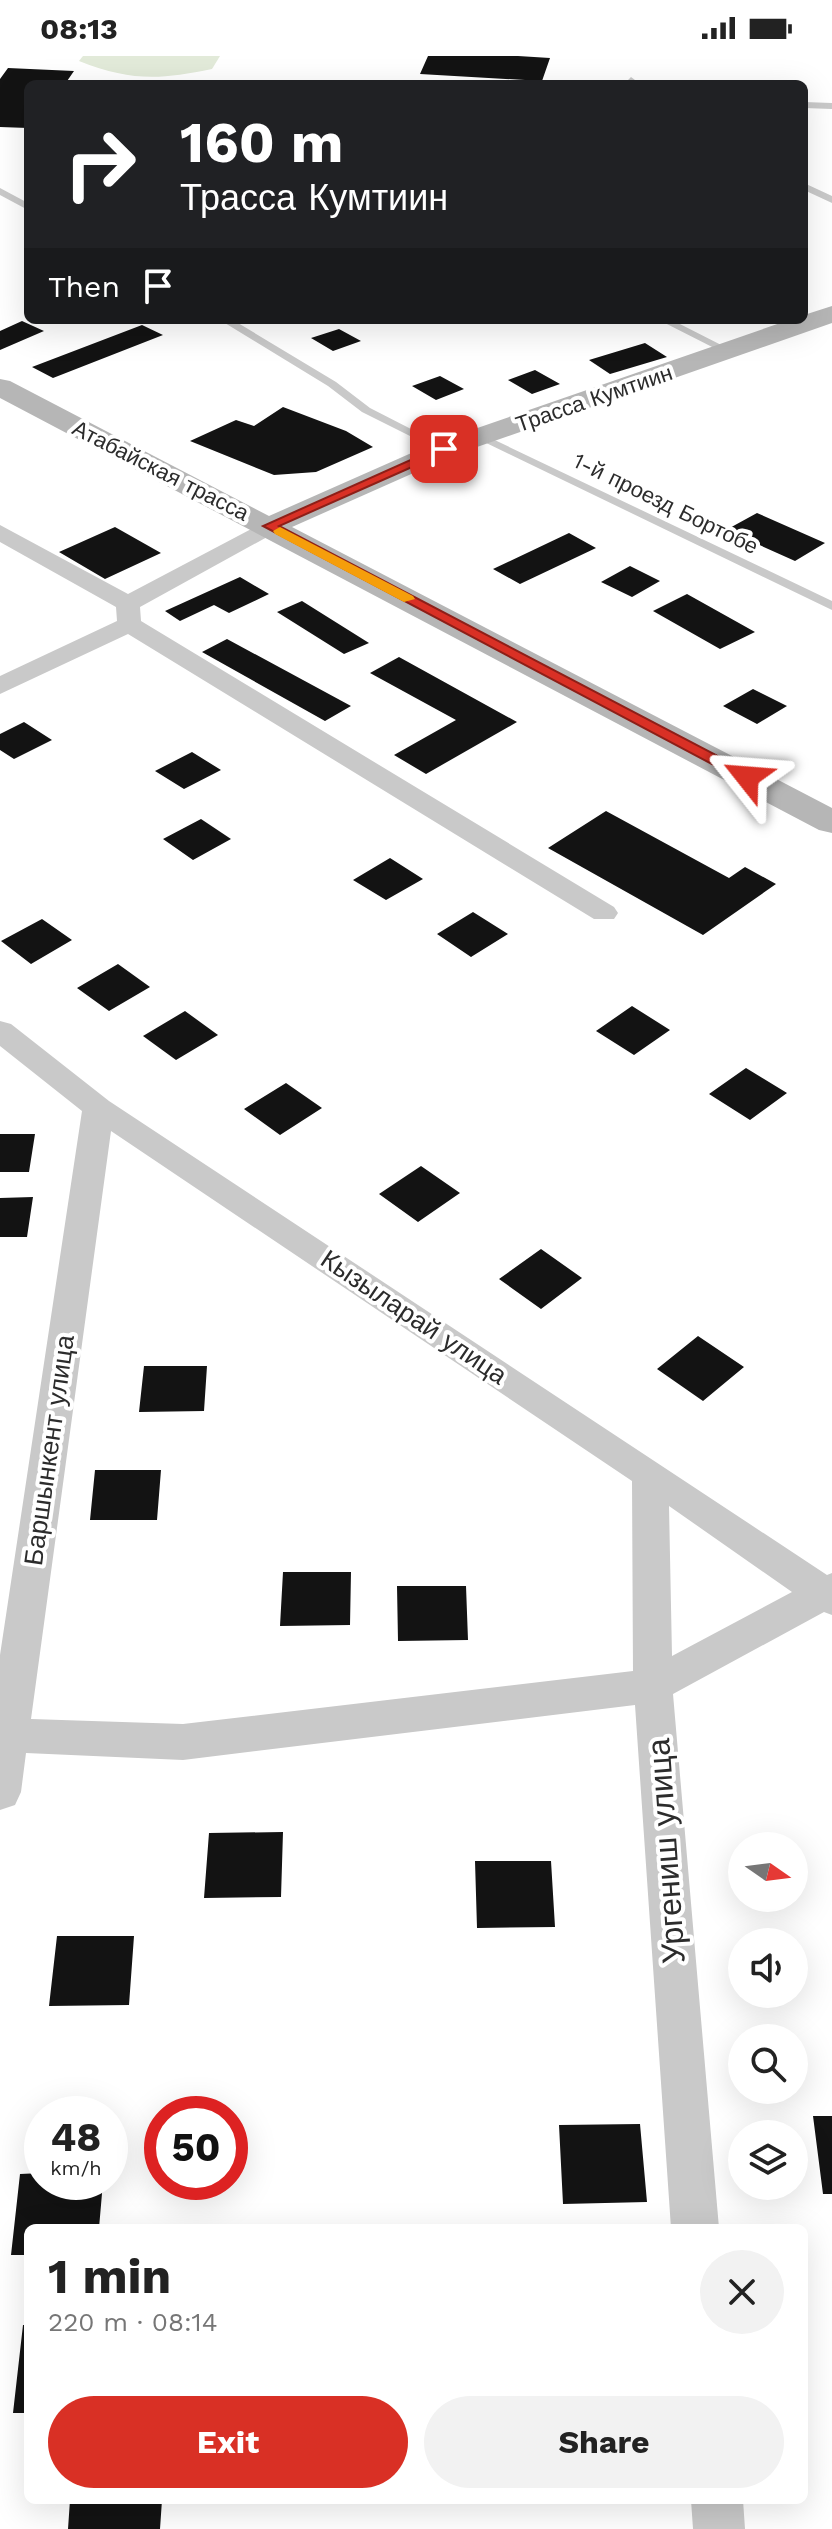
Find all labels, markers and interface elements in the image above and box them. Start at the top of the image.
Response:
text: 08:13 [40,11,118,46]
text: 160 m [180,110,343,176]
icon: right [48,112,152,216]
text: Трасса Кумтиин [180,177,448,219]
icon: arrive [136,264,180,308]
text: Then [48,269,120,304]
street label: Трасса Кумтиин [513,360,676,437]
street label: Атабайская трасса [68,415,254,526]
pin [410,415,478,483]
icon: arrive [422,427,466,471]
street label: 1-й проезд Бортобе [569,448,762,559]
position arrow [705,735,789,819]
street label: Кызыларай улица [315,1244,513,1391]
street label: Баршынкент улица [18,1332,80,1567]
street label: Ургениш улица [639,1737,693,1965]
north arrow [728,1832,808,1912]
map controls [728,1832,808,2200]
button: sound [728,1928,808,2008]
button: search [728,2024,808,2104]
speed limit sign: 50 [144,2096,248,2200]
text: 48 [51,2114,101,2161]
button: layers [728,2120,808,2200]
text: km/h [50,2156,102,2180]
text: 1 min [48,2248,171,2305]
button: close [700,2250,784,2334]
text: 220 m · 08:14 [48,2307,218,2337]
button: Exit [48,2396,408,2488]
button: Share [424,2396,784,2488]

